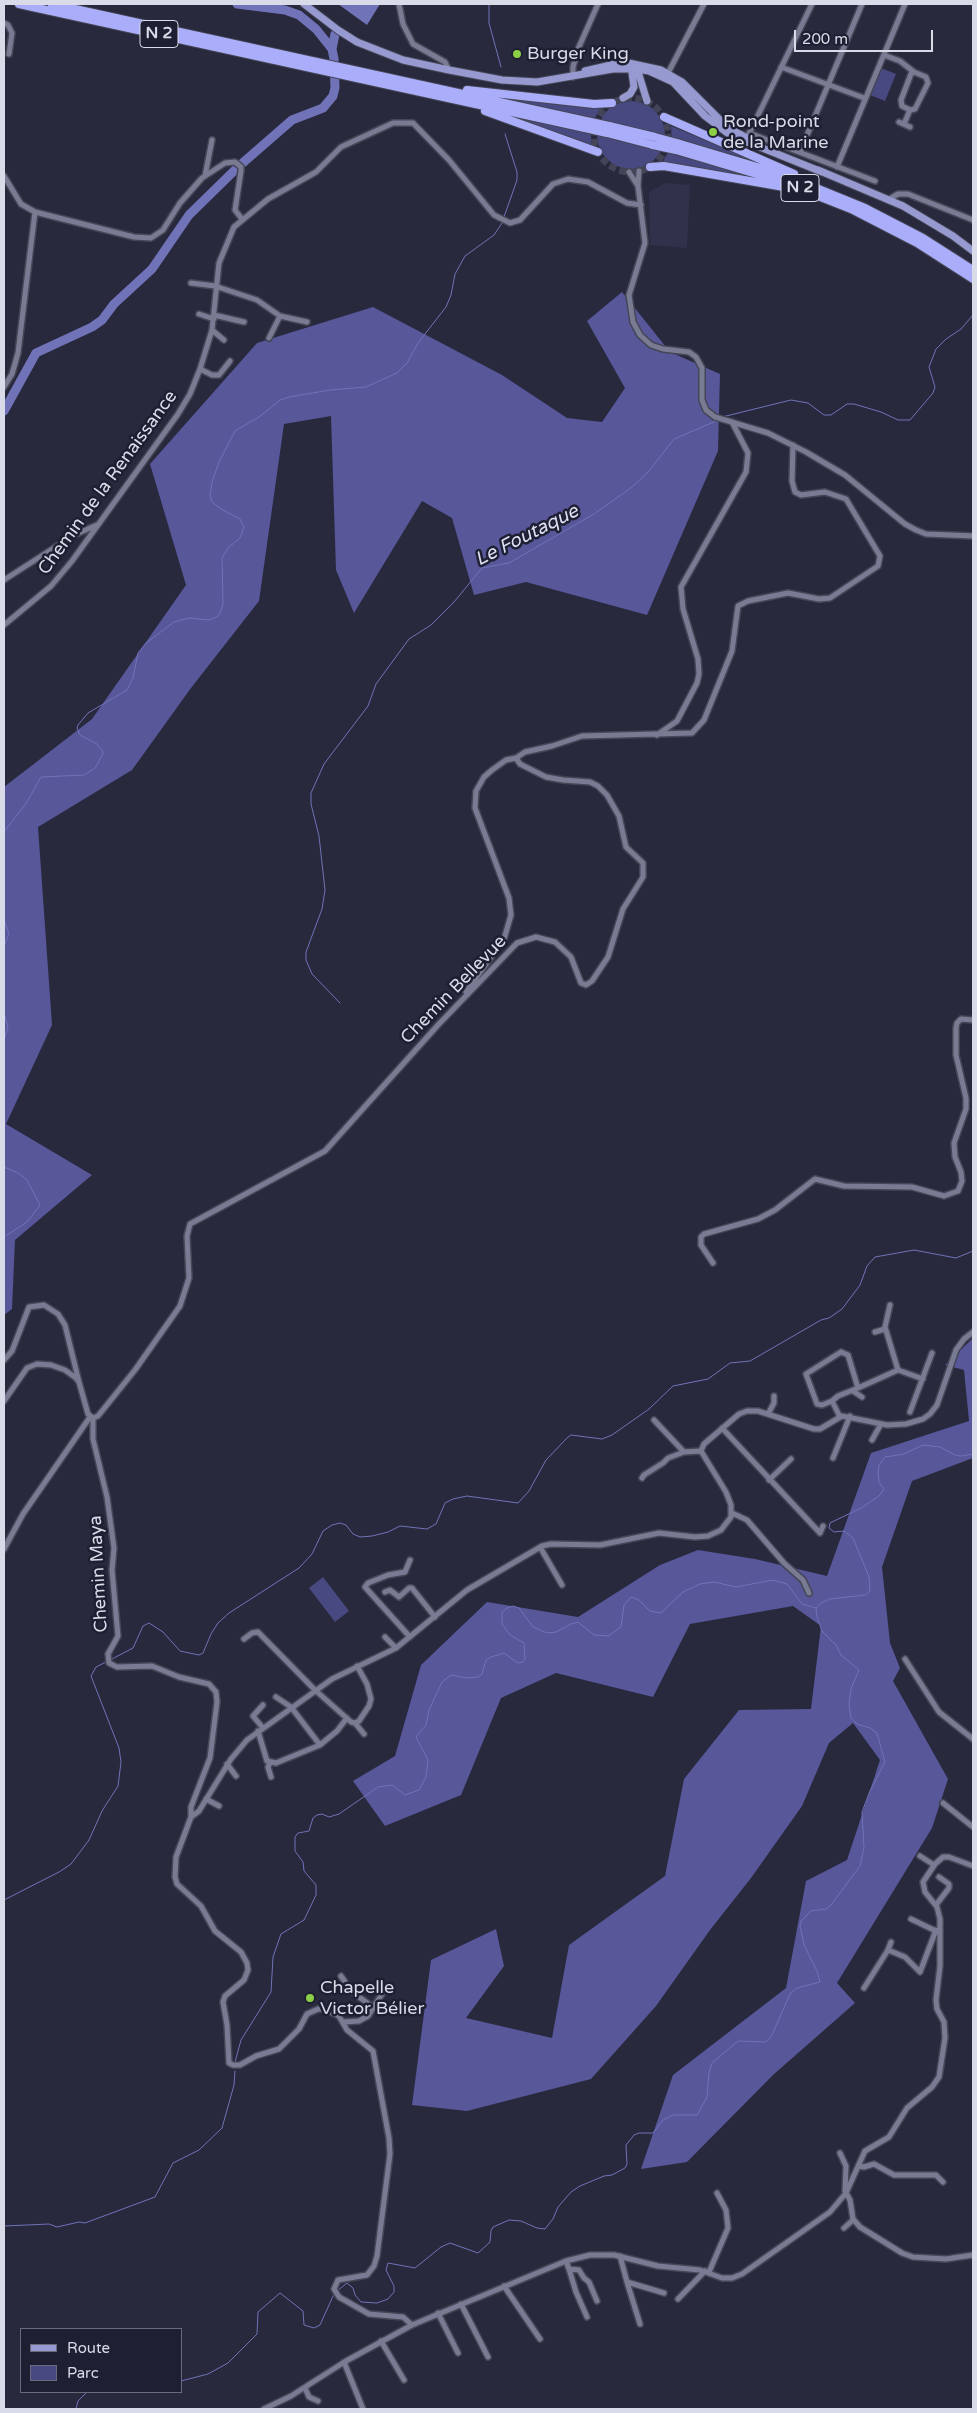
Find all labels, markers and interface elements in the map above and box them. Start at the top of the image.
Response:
road number: N 2 [140,20,178,48]
scale bar [797,20,936,52]
text: 200 m [802,30,848,48]
place label: Burger King [527,43,629,65]
marker: Burger King [511,48,523,60]
place label: Rond-point de la Marine [723,111,829,154]
marker: Rond-point de la Marine [707,126,719,138]
road number: N 2 [781,174,819,202]
street label: Chemin de la Renaissance [34,387,182,579]
water label: Le Foutaque [472,500,582,572]
street label: Chemin Bellevue [397,931,511,1049]
street label: Chemin Maya [85,1515,113,1633]
place label: Chapelle Victor Bélier [320,1977,424,2020]
marker: Chapelle Victor Bélier [304,1992,316,2004]
legend [20,2328,182,2393]
text: Route [67,2339,110,2357]
text: Parc [67,2364,99,2382]

